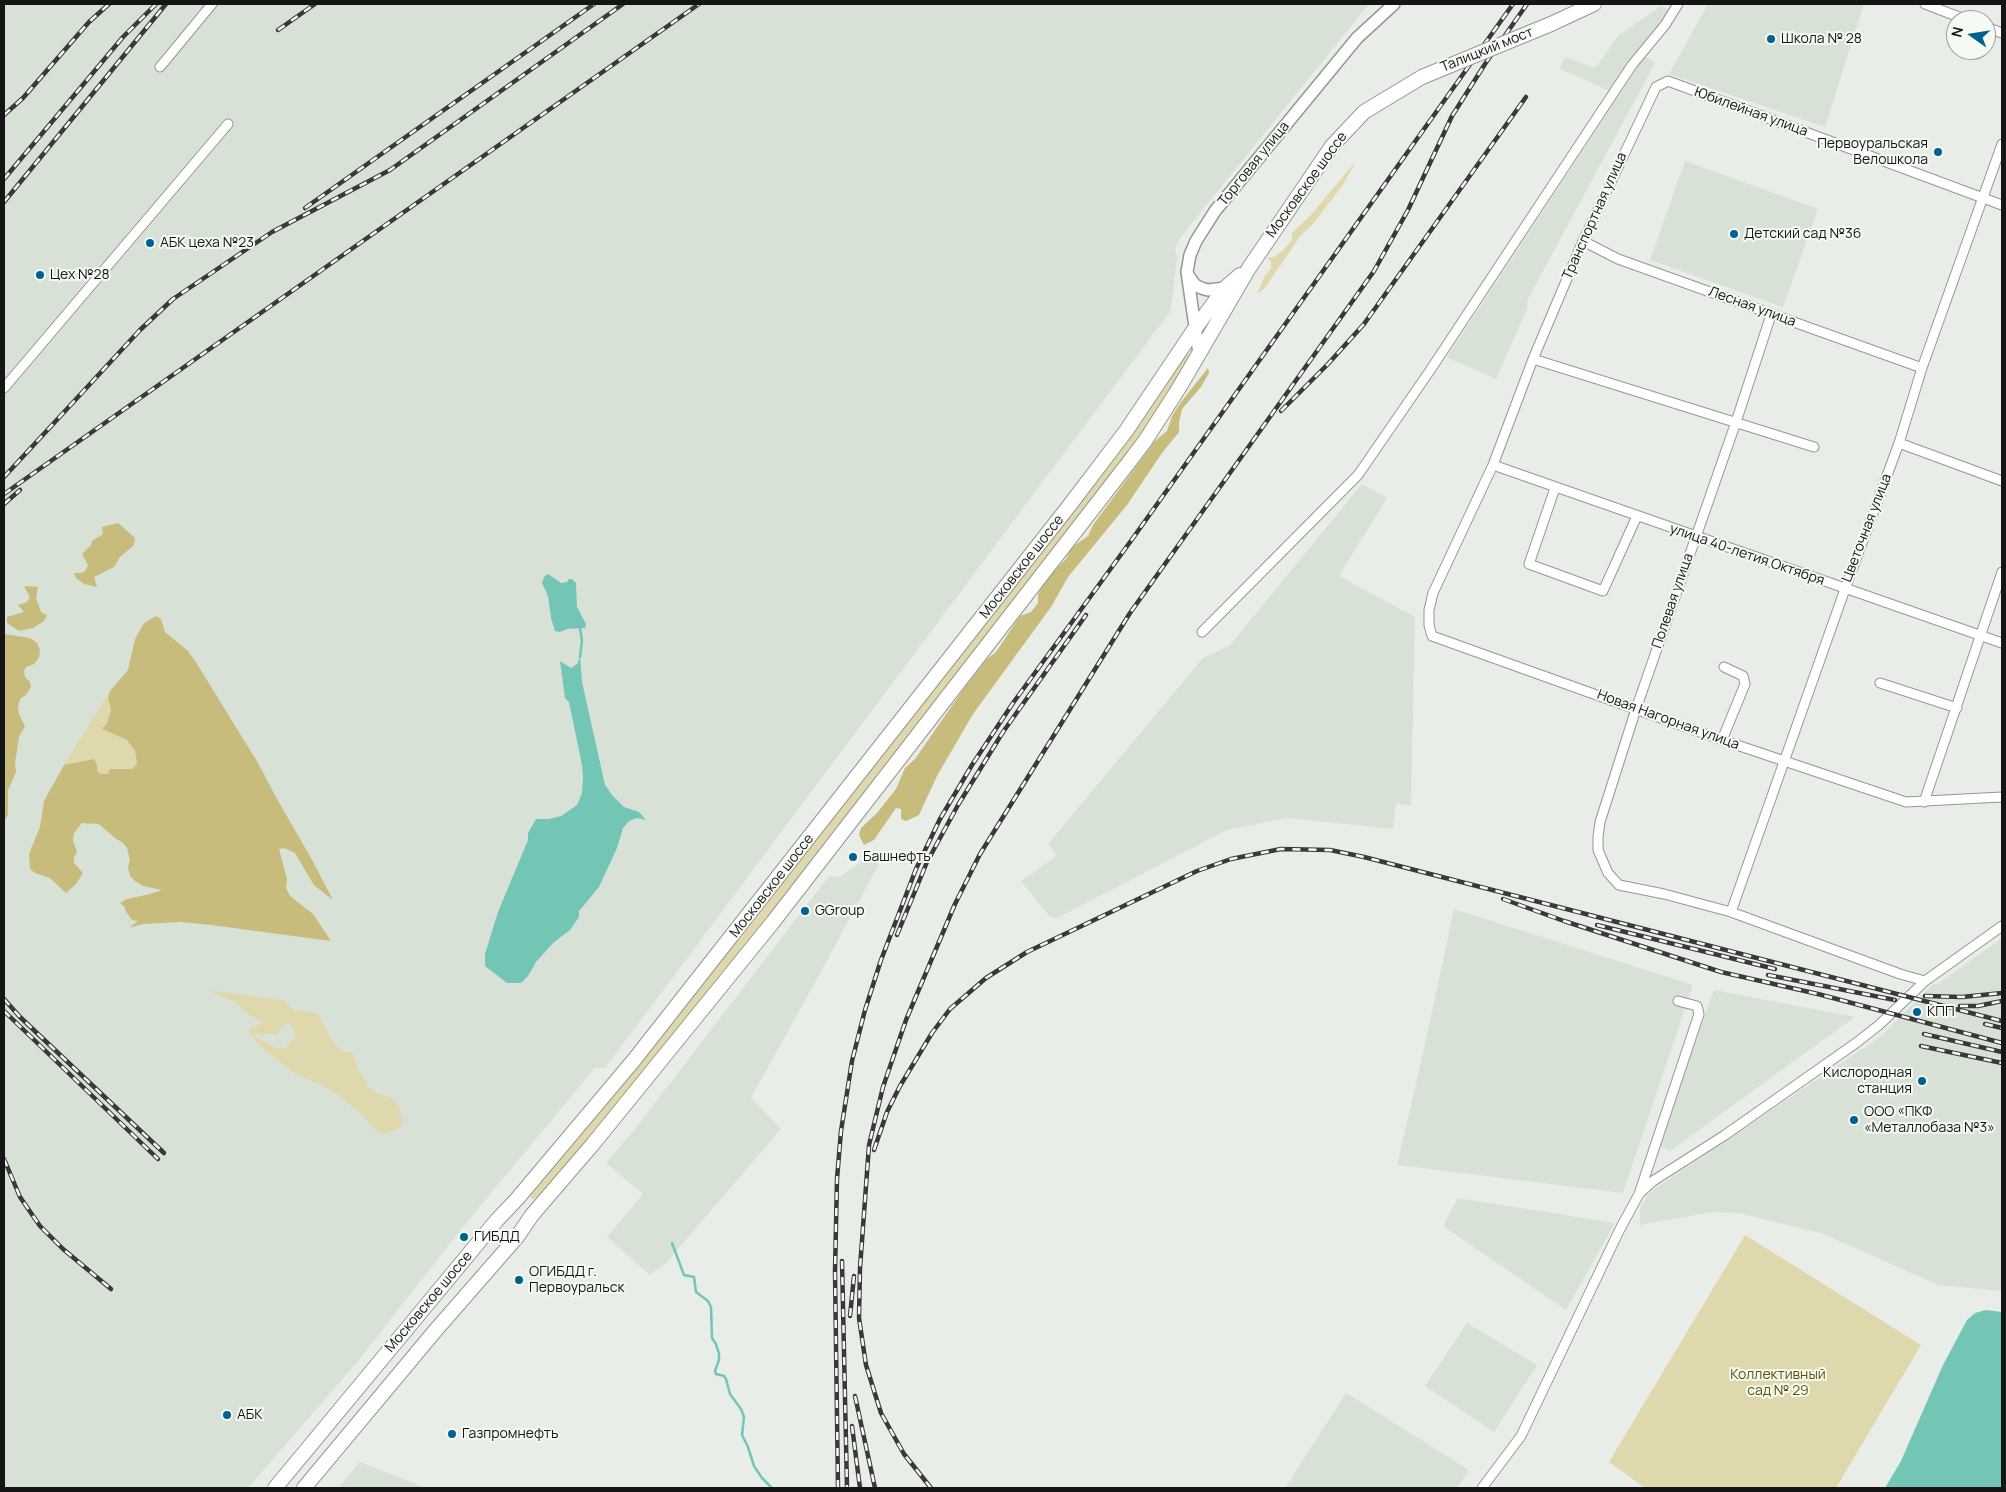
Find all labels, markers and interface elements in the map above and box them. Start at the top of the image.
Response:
north arrow [1946,10,1996,60]
street label: Талицкий мост [1438,24,1536,76]
text: N [1946,25,1967,39]
place label: Школа № 28 [1781,31,1862,47]
marker: Школа № 28 [1765,33,1777,45]
street label: Юбилейная улица [1692,84,1810,140]
street label: Торговая улица [1215,118,1293,210]
street label: Московское шоссе [1263,129,1351,241]
place label: Первоуральская Велошкола [1817,136,1928,168]
marker: Первоуральская Велошкола [1932,146,1944,158]
street label: Транспортная улица [1559,150,1631,282]
place label: Детский сад №36 [1744,226,1861,242]
marker: Детский сад №36 [1728,228,1740,240]
place label: АБК цеха №23 [160,235,254,251]
marker: АБК цеха №23 [144,237,156,249]
place label: Цех №28 [50,267,110,283]
marker: Цех №28 [34,269,46,281]
street label: Лесная улица [1706,283,1798,331]
street label: Цветочная улица [1839,471,1895,585]
street label: Московское шоссе [976,512,1068,622]
street label: улица 40-летия Октября [1667,521,1827,589]
street label: Полевая улица [1649,551,1697,651]
street label: Новая Нагорная улица [1595,686,1741,754]
street label: Московское шоссе [726,831,818,941]
place label: Башнефть [863,849,931,865]
marker: Башнефть [847,851,859,863]
place label: GGroup [815,903,865,919]
marker: GGroup [799,905,811,917]
place label: КПП [1927,1004,1955,1020]
marker: КПП [1911,1006,1923,1018]
place label: Кислородная станция [1823,1065,1912,1098]
marker: Кислородная станция [1916,1075,1928,1087]
place label: ООО «ПКФ «Металлобаза №3» [1864,1104,1995,1136]
marker: ООО «ПКФ «Металлобаза №3» [1848,1114,1860,1126]
place label: ГИБДД [474,1229,520,1245]
marker: ГИБДД [458,1231,470,1243]
street label: Московское шоссе [382,1248,476,1356]
place label: ОГИБДД г. Первоуральск [529,1264,624,1296]
marker: ОГИБДД г. Первоуральск [513,1274,525,1286]
park label: Коллективный сад № 29 [1730,1367,1826,1400]
place label: АБК [237,1407,263,1423]
marker: АБК [221,1409,233,1421]
place label: Газпромнефть [462,1426,558,1442]
marker: Газпромнефть [446,1428,458,1440]

